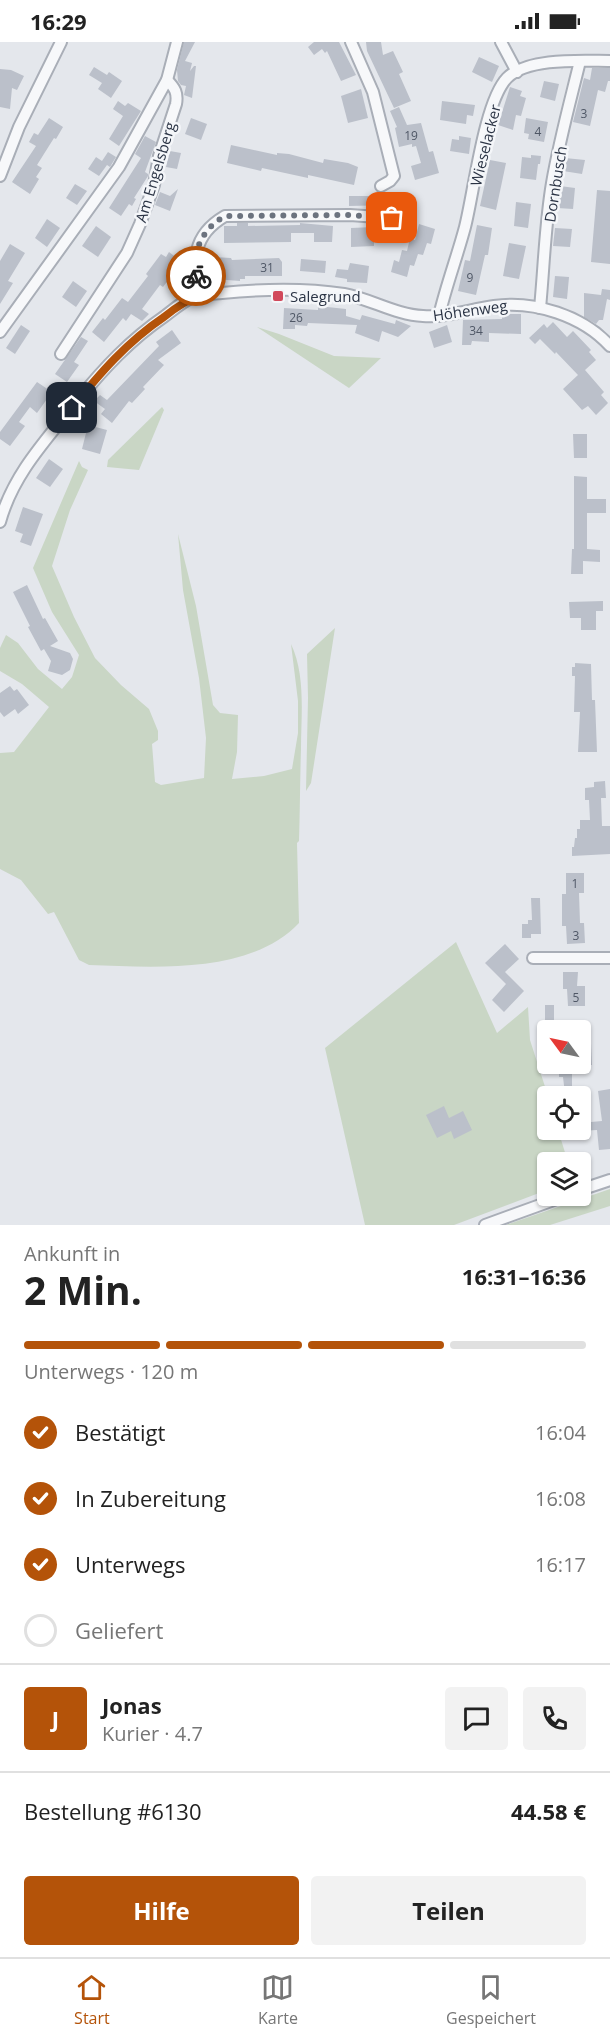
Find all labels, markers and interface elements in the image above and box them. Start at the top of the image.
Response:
text: 16:29 [30,6,87,36]
street label: Wieselacker [465,102,505,188]
house number: 3 [581,105,588,122]
street label: Am Engelsberg [130,119,180,225]
house number: 4 [535,123,542,140]
house number: 19 [404,127,418,144]
street label: Dornbusch [539,144,571,224]
pin [366,192,417,243]
icon: bag [375,201,408,234]
courier [166,246,226,306]
house number: 31 [260,259,274,276]
icon: bike [180,260,213,293]
house number: 9 [467,269,474,286]
place label: Salegrund [290,286,361,306]
marker: Salegrund [271,289,285,303]
street label: Höhenweg [431,295,509,325]
house number: 26 [289,309,303,326]
house number: 34 [469,322,483,339]
pin [46,382,97,433]
icon: home [55,391,88,424]
house number: 1 [572,875,578,892]
house number: 3 [573,927,580,944]
house number: 5 [573,989,580,1006]
north arrow [537,1020,591,1074]
map controls [537,1020,591,1206]
button: locate [537,1086,591,1140]
button: layers [537,1152,591,1206]
text: Ankunft in [24,1240,120,1267]
text: 16:31–16:36 [462,1261,586,1291]
text: 2 Min. [24,1263,142,1316]
text: Unterwegs · 120 m [24,1358,198,1385]
icon: check [24,1416,57,1449]
text: Bestätigt [75,1417,165,1447]
text: 16:04 [535,1419,586,1446]
icon: check [24,1482,57,1515]
text: In Zubereitung [75,1483,226,1513]
text: 16:08 [535,1485,586,1512]
icon: check [24,1548,57,1581]
text: Unterwegs [75,1549,186,1579]
text: 16:17 [535,1551,586,1578]
text: Geliefert [75,1615,163,1645]
button: chat [445,1687,508,1750]
button: phone [523,1687,586,1750]
text: Jonas [102,1690,162,1720]
text: J [52,1703,59,1733]
text: Kurier · 4.7 [102,1720,203,1747]
text: Bestellung #6130 [24,1796,202,1826]
text: 44.58 € [511,1796,586,1826]
button: Hilfe [24,1876,299,1945]
button: Teilen [311,1876,586,1945]
tab: Start [74,1971,110,2029]
tab: Karte [258,1971,298,2029]
tab: Gespeichert [446,1971,536,2029]

